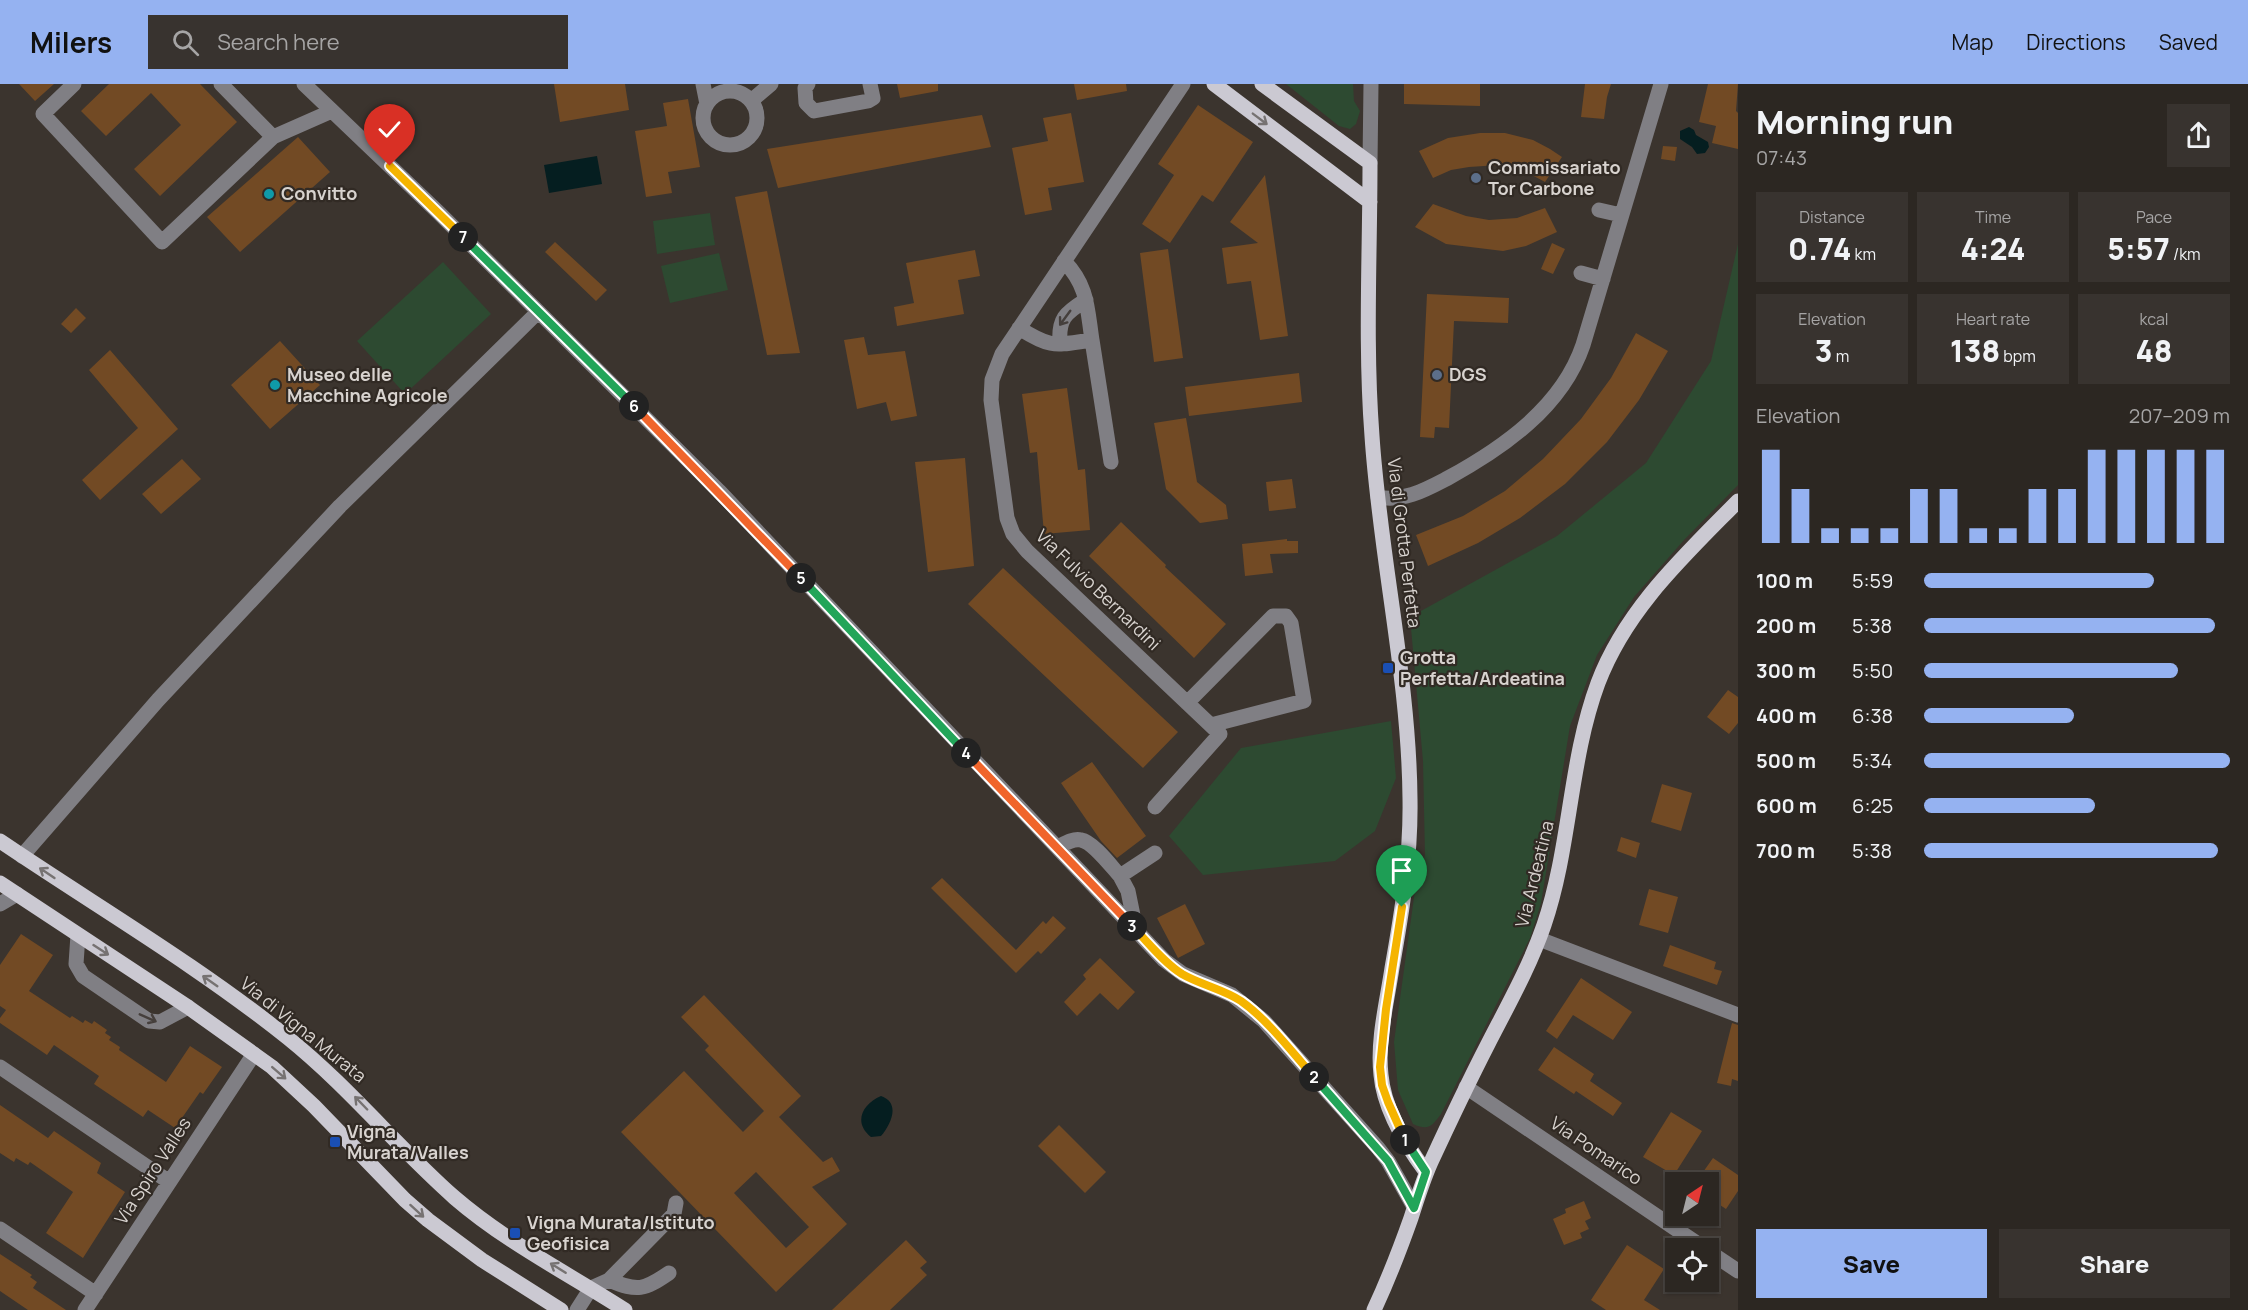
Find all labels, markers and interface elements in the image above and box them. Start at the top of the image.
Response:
search box [148,15,568,69]
text: Milers [30,23,112,61]
icon: search [169,26,202,59]
text: Search here [217,27,340,57]
text: Map [1952,28,1993,56]
text: Directions [2026,28,2126,56]
text: Saved [2159,28,2218,56]
text: Morning run [1756,99,1953,144]
pin [364,104,415,166]
button: share [2167,104,2230,167]
icon: check [373,113,406,146]
one-way arrow [1252,113,1268,126]
text: 07:43 [1756,144,1807,171]
place label: Commissariato Tor Carbone [1488,155,1621,200]
marker: Commissariato Tor Carbone [1469,171,1483,185]
place label: Convitto [281,181,357,205]
marker: Convitto [262,187,276,201]
text: Distance [1799,206,1865,228]
text: Time [1975,206,2011,228]
text: Pace [2136,206,2172,228]
pin: 7 [448,222,478,252]
text: 7 [459,226,467,248]
text: 0.74 [1788,228,1851,269]
text: 4:24 [1960,228,2026,269]
text: 5:57 [2107,228,2170,269]
text: km [1851,243,1876,265]
text: /km [2170,243,2201,265]
text: Elevation [1798,308,1866,330]
text: Heart rate [1956,308,2030,330]
text: kcal [2139,308,2169,330]
one-way arrow [1059,310,1072,326]
text: 3 [1815,330,1832,371]
text: 138 [1950,330,2000,371]
text: 48 [2135,330,2173,371]
text: m [1832,345,1849,367]
text: bpm [2000,345,2036,367]
place label: Museo delle Macchine Agricole [287,362,448,407]
place label: DGS [1449,362,1487,386]
marker: DGS [1430,368,1444,382]
marker: Museo delle Macchine Agricole [268,378,282,392]
pin: 6 [619,391,649,421]
text: 6 [629,395,639,417]
text: Elevation [1756,402,1840,429]
text: 207–209 m [2129,402,2230,429]
street label: Via di Grotta Perfetta [1383,457,1427,629]
street label: Via Fulvio Bernardini [1031,523,1166,655]
pin: 5 [786,563,816,593]
text: 5 [796,567,806,589]
text: 100 m [1756,567,1813,594]
text: 5:59 [1852,567,1894,594]
text: 200 m [1756,612,1816,639]
text: 5:38 [1852,612,1892,639]
place label: Grotta Perfetta/Ardeatina [1400,645,1565,690]
text: 300 m [1756,657,1816,684]
text: 5:50 [1852,657,1893,684]
marker: Grotta Perfetta/Ardeatina [1381,661,1395,675]
text: 400 m [1756,702,1816,729]
text: 6:38 [1852,702,1893,729]
pin: 4 [951,738,981,768]
text: 4 [961,742,971,764]
text: 500 m [1756,747,1816,774]
text: 5:34 [1852,747,1892,774]
text: 600 m [1756,792,1817,819]
text: 6:25 [1852,792,1893,819]
street label: Via Ardeatina [1509,818,1559,930]
text: 700 m [1756,837,1815,864]
text: 5:38 [1852,837,1892,864]
pin [1376,845,1427,907]
icon: arrive [1385,854,1418,887]
one-way arrow [40,867,56,879]
pin: 3 [1117,911,1147,941]
text: 3 [1127,915,1137,937]
one-way arrow [93,944,109,956]
street label: Via di Vigna Murata [236,971,372,1088]
one-way arrow [202,975,218,987]
one-way arrow [139,1013,157,1024]
pin: 2 [1299,1062,1329,1092]
one-way arrow [271,1066,286,1080]
text: 2 [1309,1066,1319,1088]
one-way arrow [353,1096,368,1111]
street label: Via Pomarico [1546,1111,1647,1190]
street label: Via Spiro Valles [109,1112,196,1229]
place label: Vigna Murata/Valles [347,1119,469,1164]
pin: 1 [1390,1125,1420,1155]
text: 1 [1401,1129,1409,1151]
marker: Vigna Murata/Valles [328,1135,342,1149]
north arrow [1665,1172,1719,1226]
map controls [1665,1172,1719,1292]
one-way arrow [409,1204,424,1218]
place label: Vigna Murata/Istituto Geofisica [527,1210,715,1255]
marker: Vigna Murata/Istituto Geofisica [508,1226,522,1240]
button: Save [1756,1229,1987,1298]
button: Share [1999,1229,2230,1298]
button: locate [1665,1238,1719,1292]
one-way arrow [550,1261,567,1273]

